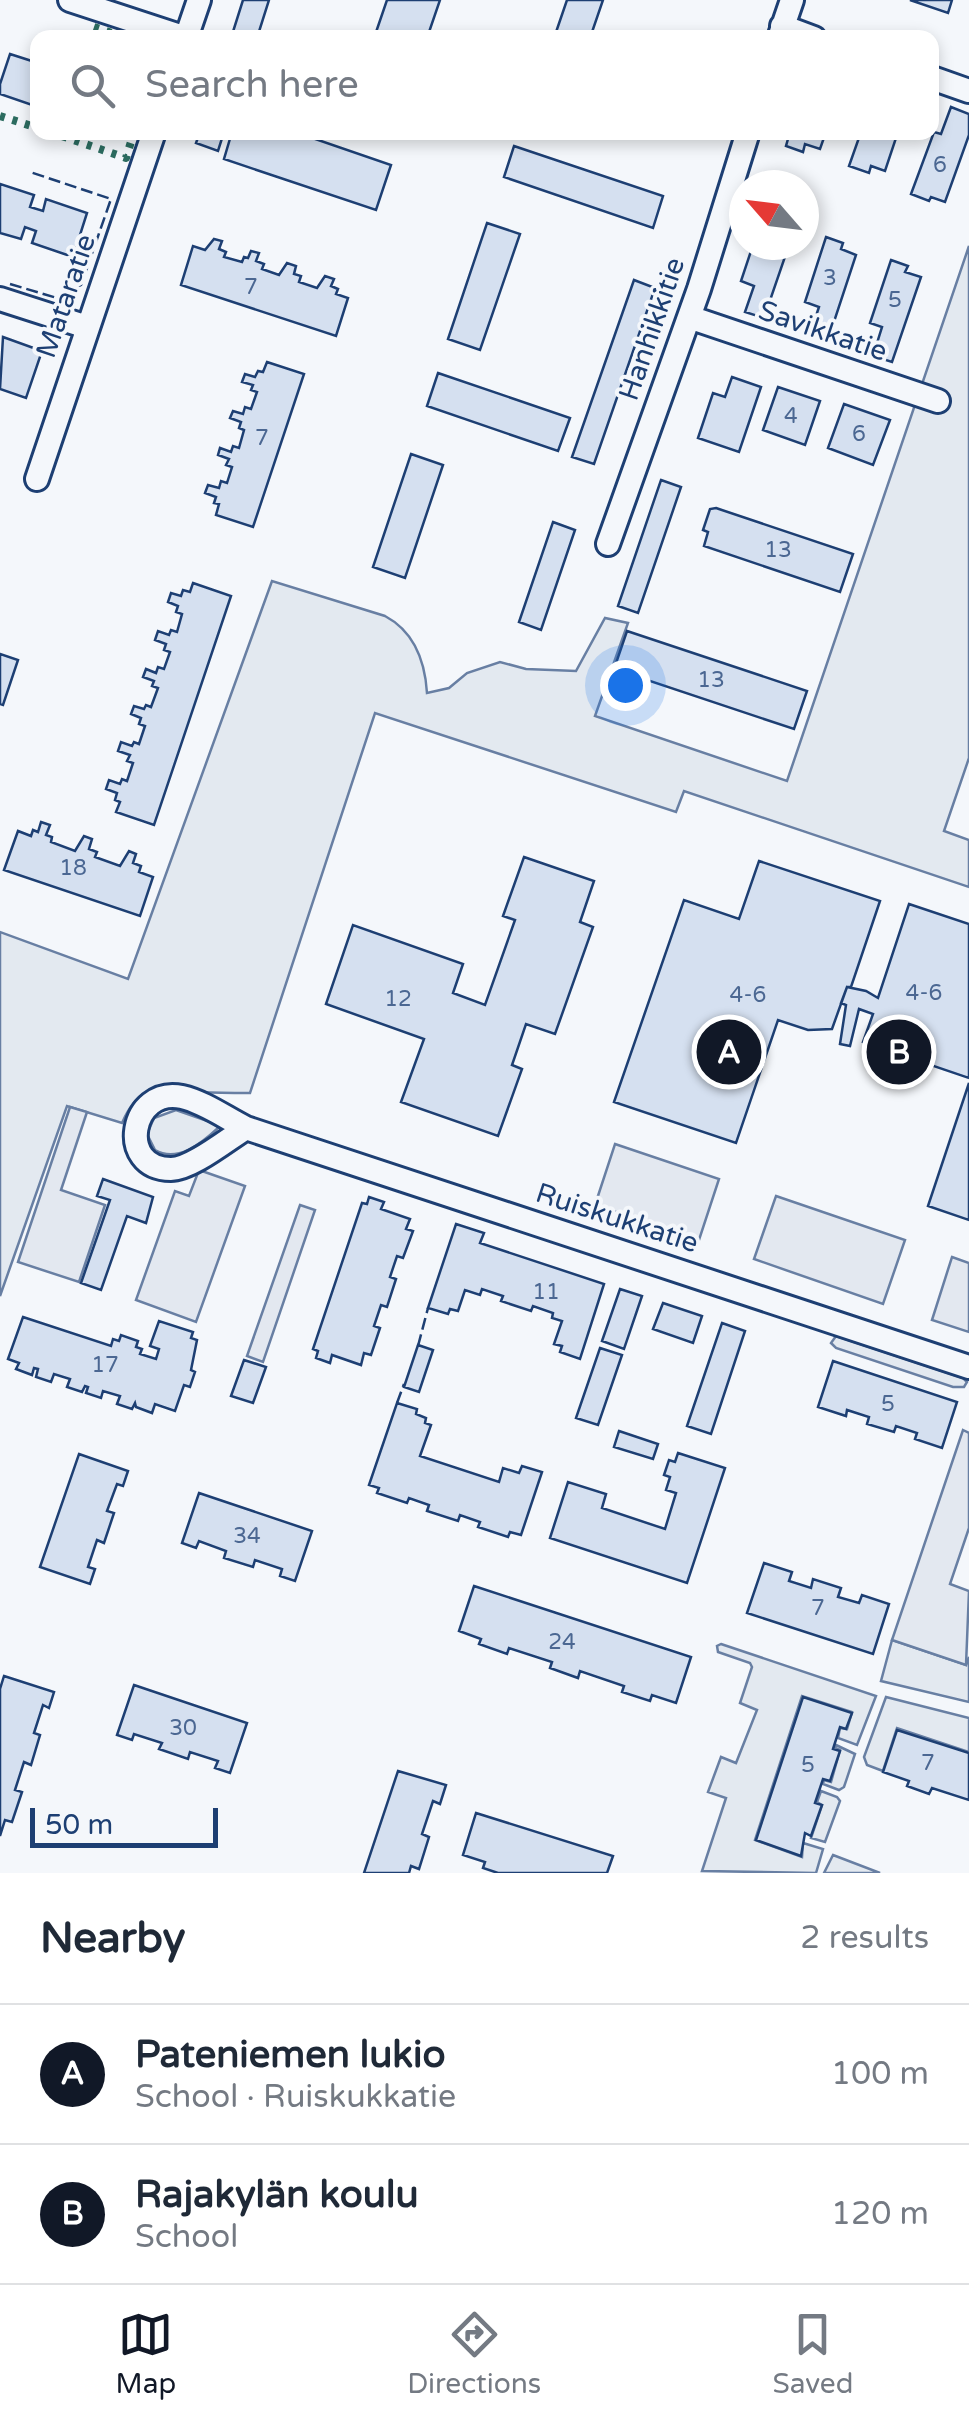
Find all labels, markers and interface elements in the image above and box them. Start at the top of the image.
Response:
search box [30,30,939,140]
icon: search [65,58,120,113]
text: Search here [145,62,359,108]
house number: 6 [933,152,947,178]
north arrow [729,170,819,260]
street label: Mataratie [29,230,103,362]
street label: Hanhikkitie [612,253,692,405]
house number: 3 [823,265,837,291]
house number: 7 [244,274,258,300]
house number: 5 [888,287,902,313]
street label: Savikkatie [754,293,892,369]
house number: 4 [784,403,798,429]
house number: 6 [852,421,866,447]
house number: 7 [255,425,269,451]
house number: 13 [764,537,792,563]
your location [600,660,651,711]
house number: 13 [697,667,725,693]
house number: 18 [59,855,87,881]
house number: 4-6 [906,980,942,1006]
house number: 4-6 [730,982,766,1008]
house number: 12 [384,986,412,1012]
pin: A [696,1014,762,1090]
pin: B [866,1014,932,1090]
street label: Ruiskukkatie [531,1176,703,1260]
house number: 11 [532,1279,560,1305]
house number: 17 [91,1352,119,1378]
house number: 5 [881,1391,895,1417]
house number: 34 [233,1523,261,1549]
house number: 7 [811,1595,825,1621]
house number: 24 [548,1629,576,1655]
house number: 30 [169,1715,197,1741]
house number: 7 [921,1750,935,1776]
house number: 5 [801,1752,815,1778]
scale bar [30,1803,218,1848]
text: 50 m [45,1808,113,1842]
text: Nearby [40,1913,185,1964]
text: 2 results [800,1919,929,1957]
text: Pateniemen lukio [135,2032,446,2078]
text: A [61,2055,84,2093]
text: 100 m [831,2055,929,2093]
text: School · Ruiskukkatie [135,2078,456,2116]
text: Rajakylän koulu [135,2172,419,2218]
text: B [61,2195,84,2233]
text: 120 m [831,2195,929,2233]
text: School [135,2218,238,2256]
tab: Map [116,2307,176,2401]
tab: Directions [407,2307,541,2401]
tab: Saved [772,2307,853,2401]

